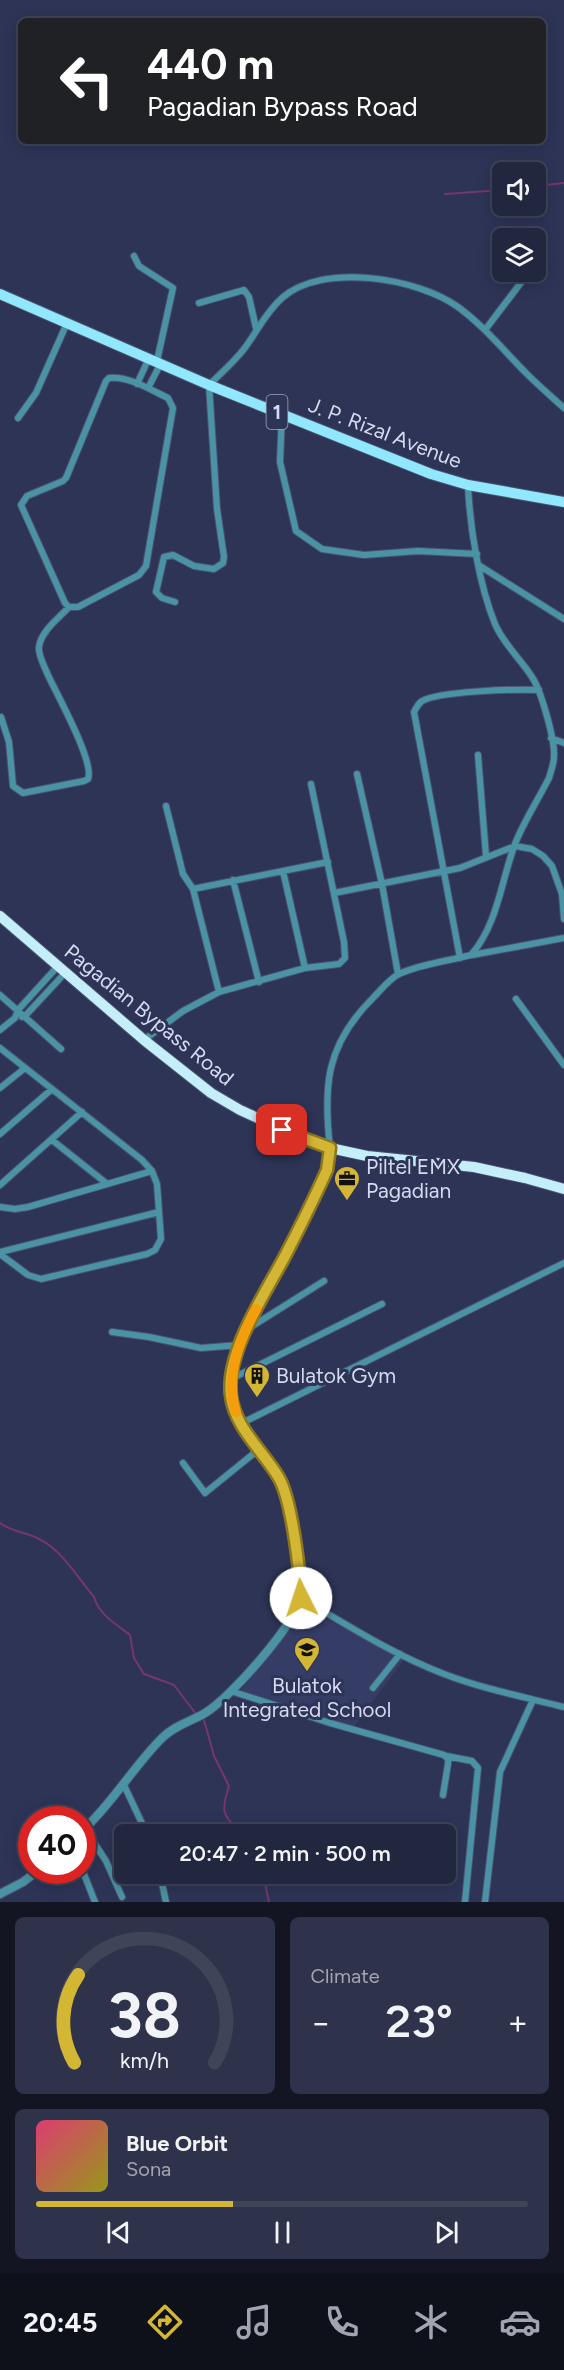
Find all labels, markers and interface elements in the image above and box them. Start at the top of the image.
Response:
text: 440 m [147,39,274,90]
icon: left [48,42,126,120]
text: Pagadian Bypass Road [147,90,418,123]
map controls [492,162,546,282]
button: sound [492,162,546,216]
button: layers [492,228,546,282]
street label: J. P. Rizal Avenue [305,392,465,473]
road number: 1 [266,395,288,429]
street label: Pagadian Bypass Road [60,939,239,1091]
pin [256,1104,307,1155]
icon: arrive [265,1113,298,1146]
place label: Piltel EMX Pagadian [366,1154,460,1203]
office icon: Piltel EMX Pagadian [332,1164,362,1202]
building icon: Bulatok Gym [242,1361,272,1399]
place label: Bulatok Gym [276,1363,396,1388]
position arrow [269,1566,333,1630]
school or university icon: Bulatok Integrated School [292,1635,322,1673]
place label: Bulatok Integrated School [223,1673,391,1722]
speed limit sign: 40 [18,1806,96,1884]
text: 20:47 · 2 min · 500 m [179,1840,391,1867]
text: Climate [311,1964,380,1988]
text: 38 [108,1978,181,2053]
text: 23° [386,1994,453,2048]
text: − [311,2003,331,2042]
text: + [507,2003,528,2042]
text: km/h [120,2048,169,2073]
text: Blue Orbit [126,2130,228,2157]
text: Sona [126,2157,171,2181]
icon: previous [102,2216,135,2249]
icon: pause [266,2216,299,2249]
icon: next [430,2216,463,2249]
icon: directions [144,2301,186,2343]
icon: music [233,2301,275,2343]
icon: phone [321,2301,363,2343]
icon: climate [410,2301,452,2343]
icon: car [499,2301,541,2343]
text: 20:45 [23,2306,97,2339]

